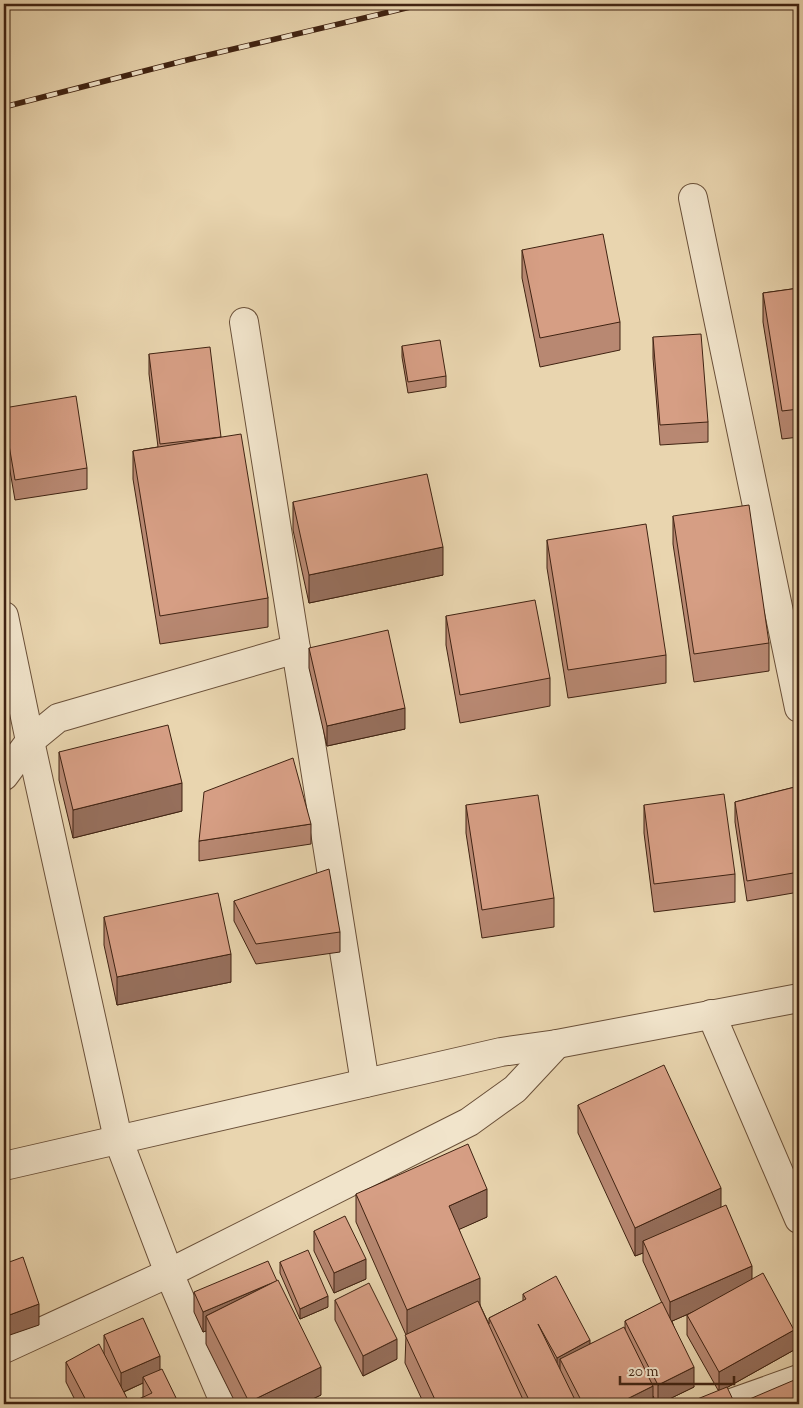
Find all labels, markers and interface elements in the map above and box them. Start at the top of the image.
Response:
scale bar [620,1353,734,1385]
text: 20 m [628,1362,659,1383]

